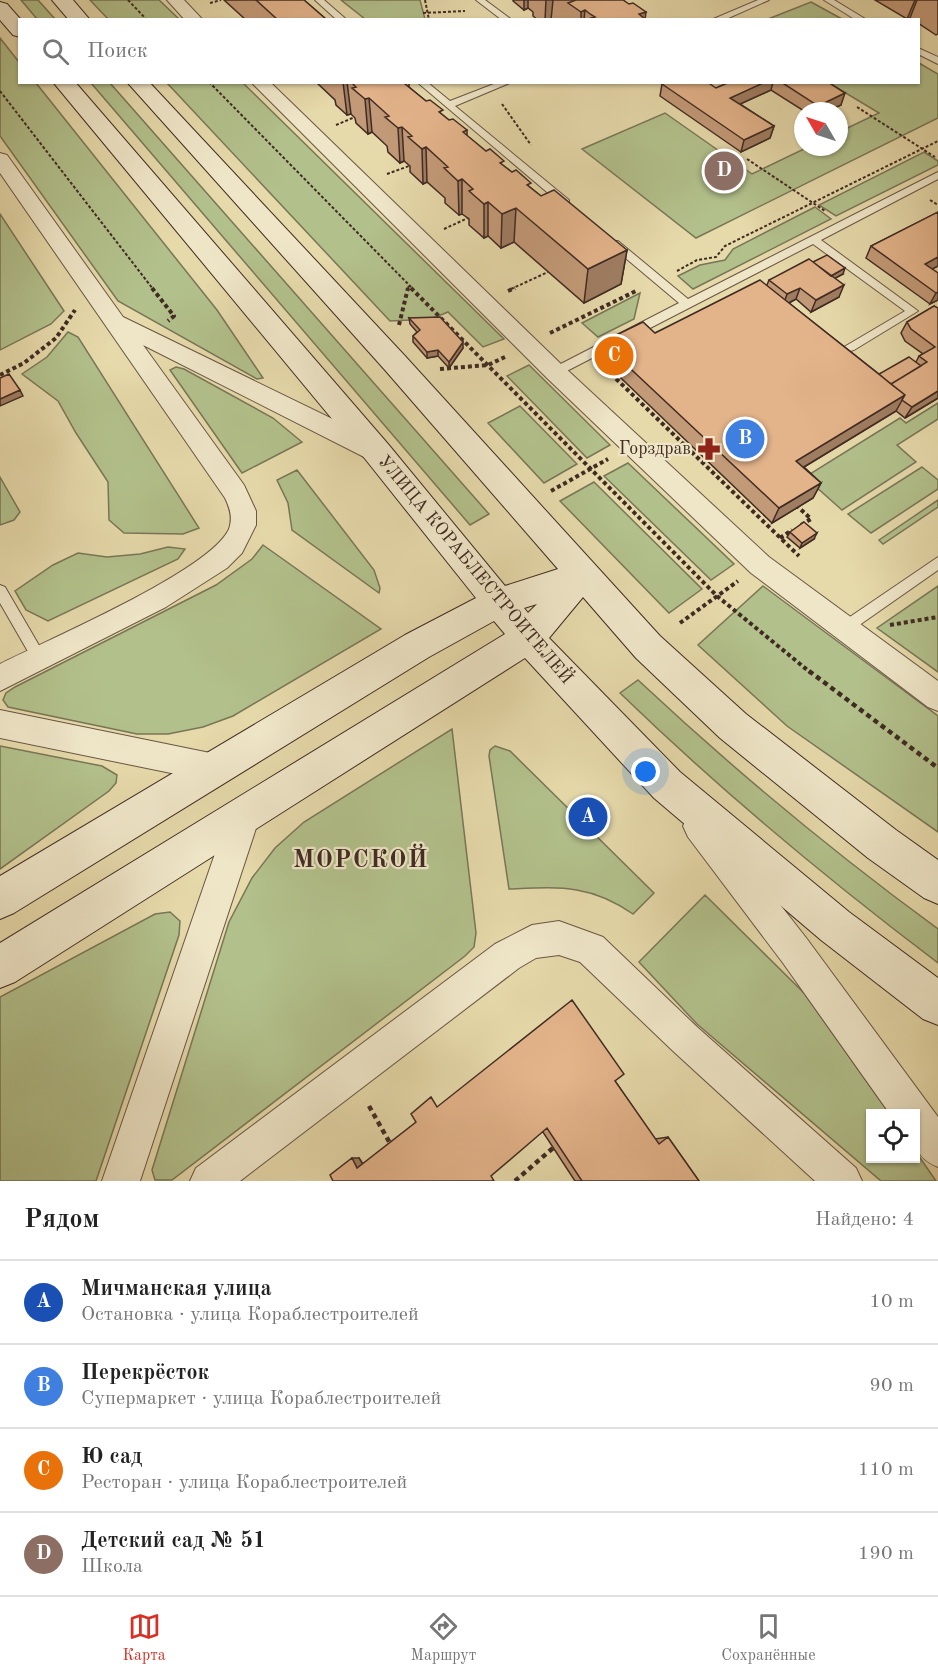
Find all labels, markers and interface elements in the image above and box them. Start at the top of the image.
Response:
search box [18,18,920,84]
icon: search [39,35,72,68]
text: Поиск [87,40,148,62]
north arrow [794,102,848,156]
pin: D [704,148,744,194]
pin: C [594,334,634,378]
pin: B [726,416,764,462]
pharmacy icon: Горздрав [696,436,722,462]
place label: Горздрав [619,440,691,458]
street label: УЛИЦА КОРАБЛЕСТРОИТЕЛЕЙ [374,450,579,688]
your location [631,757,660,786]
pin: A [568,794,608,840]
district label: МОРСКОЙ [293,843,429,873]
map controls [866,1109,920,1163]
button: locate [866,1109,920,1163]
text: Рядом [24,1207,99,1233]
text: Найдено: 4 [815,1210,914,1230]
text: Мичманская улица [81,1278,272,1300]
text: A [36,1292,51,1312]
text: 10 m [869,1292,914,1312]
text: Остановка · улица Кораблестроителей [81,1305,419,1325]
text: Перекрёсток [81,1362,209,1384]
text: B [36,1376,51,1396]
text: 90 m [869,1376,914,1396]
text: Супермаркет · улица Кораблестроителей [81,1389,441,1409]
text: Ю сад [81,1446,142,1468]
text: C [37,1460,50,1480]
text: 110 m [858,1460,914,1480]
text: Ресторан · улица Кораблестроителей [81,1473,407,1493]
text: Детский сад № 51 [81,1530,266,1552]
text: D [36,1544,51,1564]
text: 190 m [858,1544,914,1564]
text: Школа [81,1557,143,1577]
tab: Карта [122,1610,166,1666]
tab: Маршрут [411,1610,476,1666]
tab: Сохранённые [721,1610,816,1666]

